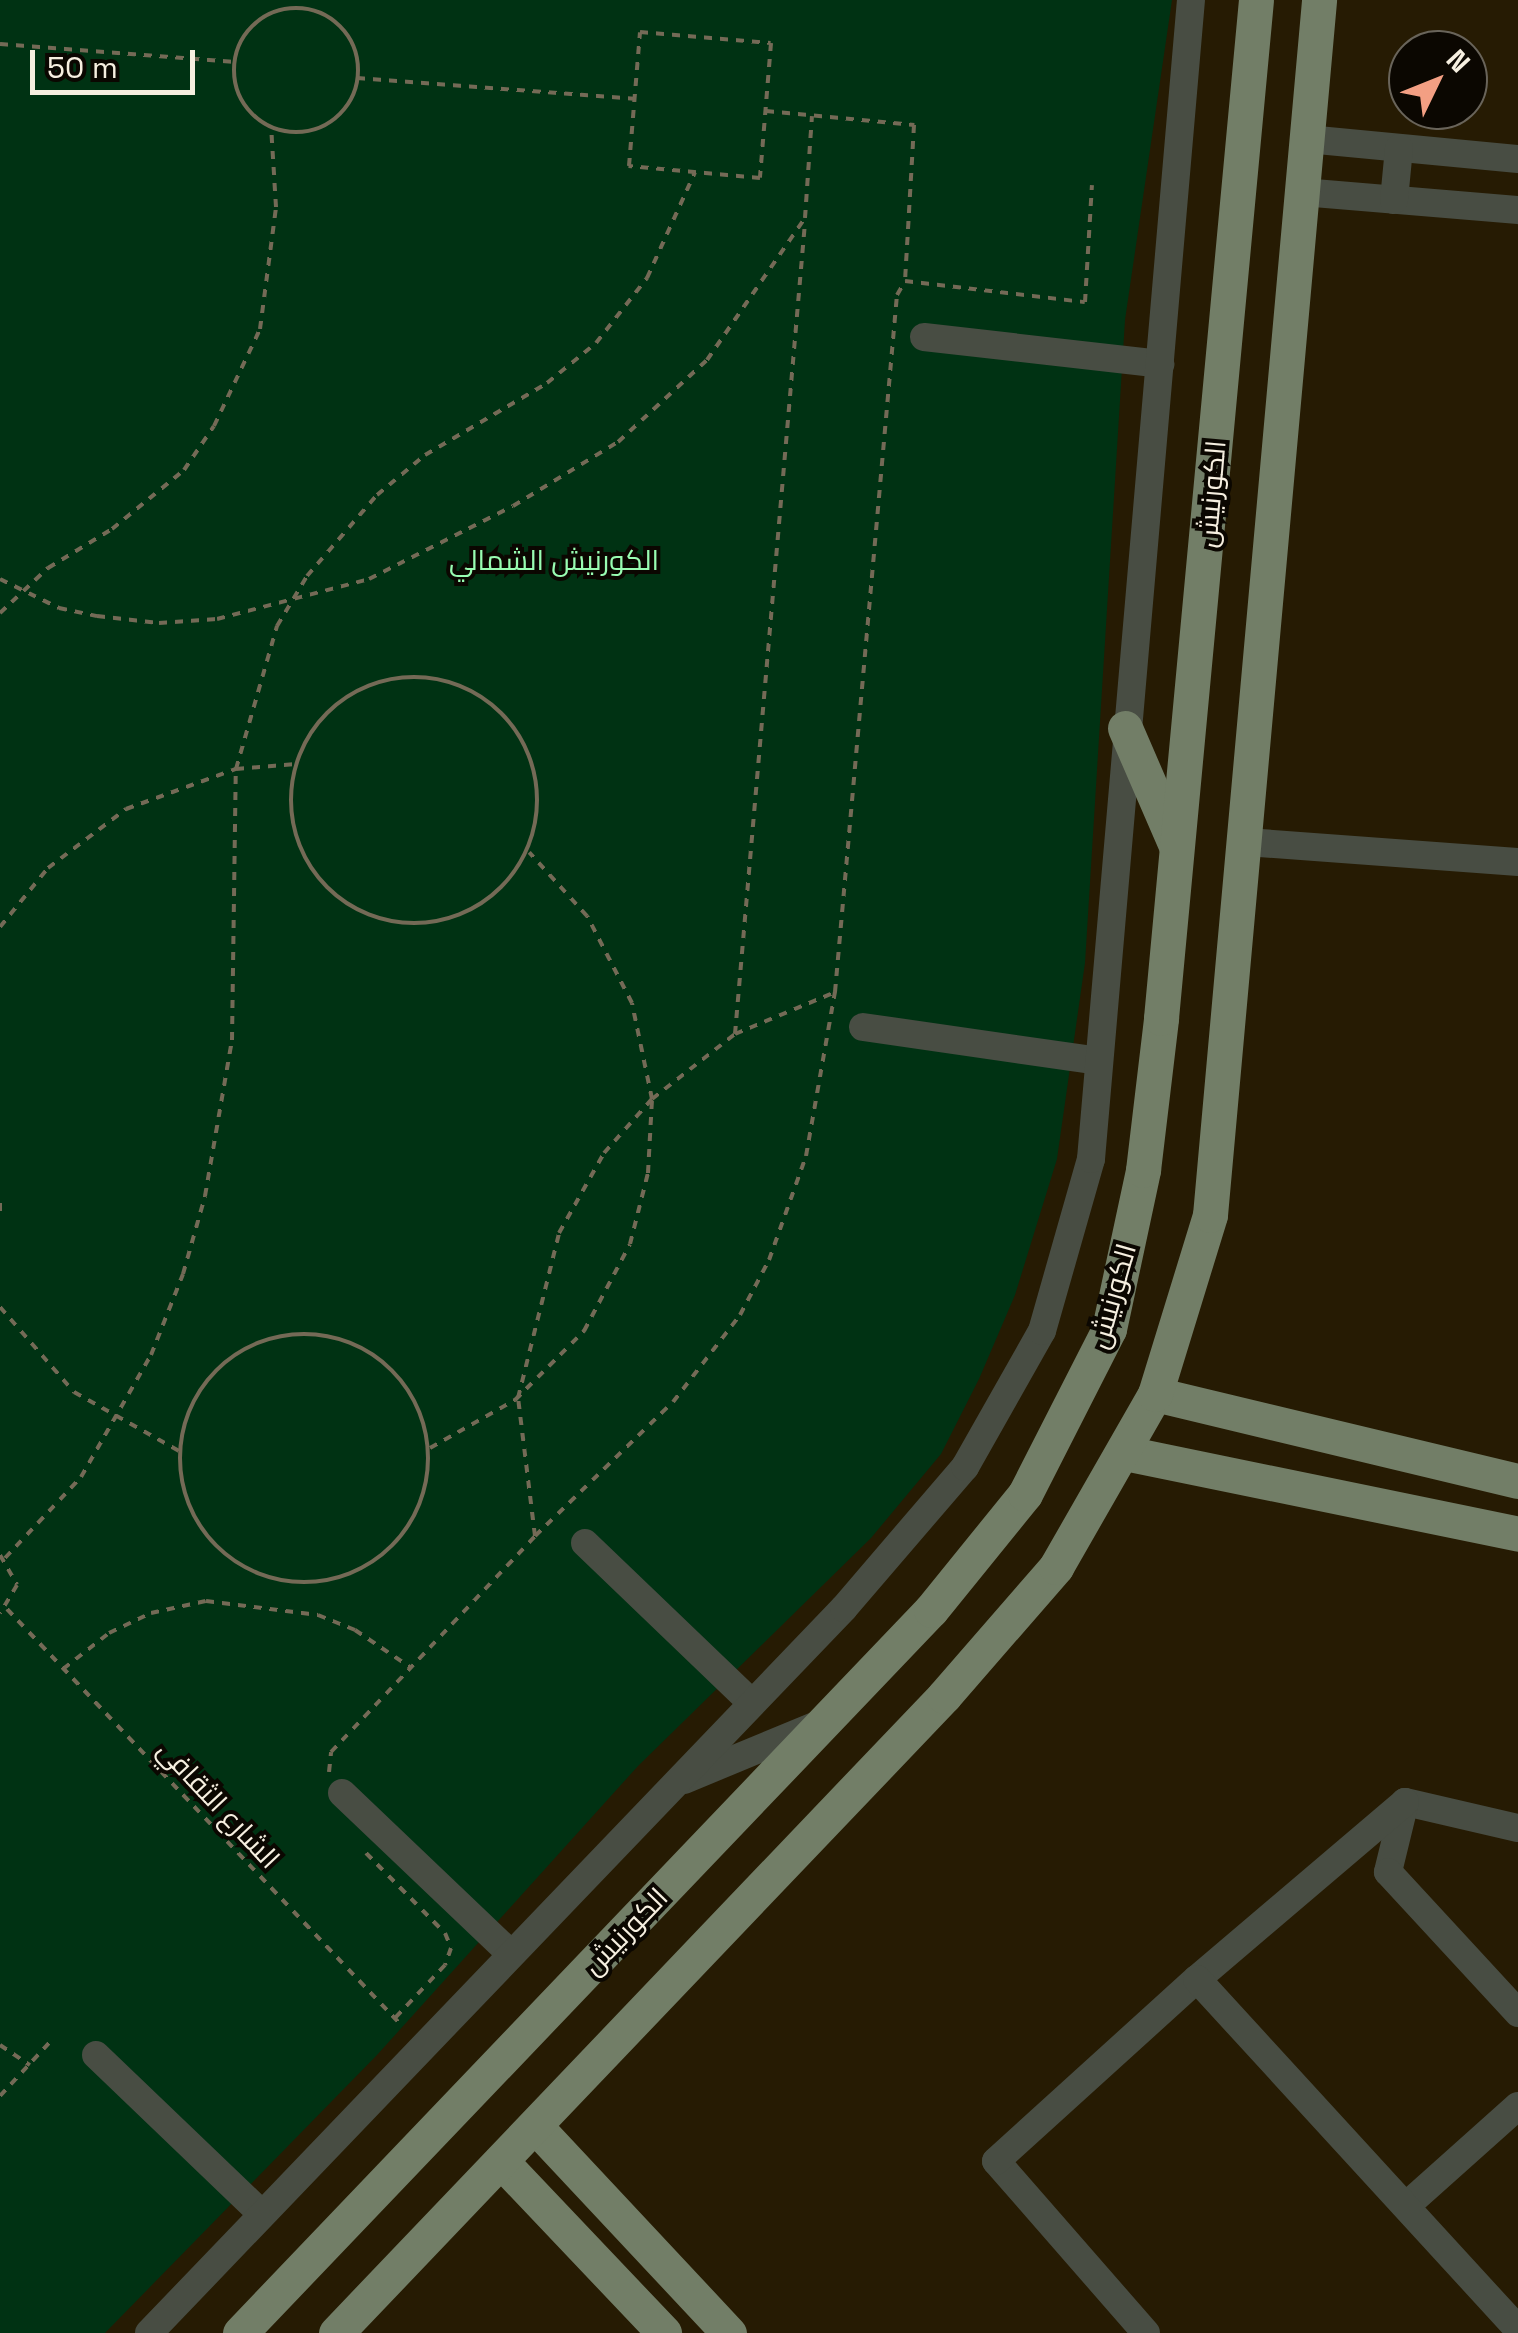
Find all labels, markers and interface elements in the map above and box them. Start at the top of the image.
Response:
scale bar [35,30,200,92]
north arrow [1388,30,1488,130]
text: N [1439,42,1478,80]
text: 50 m [47,48,118,87]
street label: الكورنيش [1190,439,1232,549]
park label: الكورنيش الشمالي [449,543,659,577]
street label: الكورنيش [1081,1240,1143,1352]
street label: الشارع الثقافي [151,1733,287,1875]
street label: الكورنيش [575,1881,675,1981]

